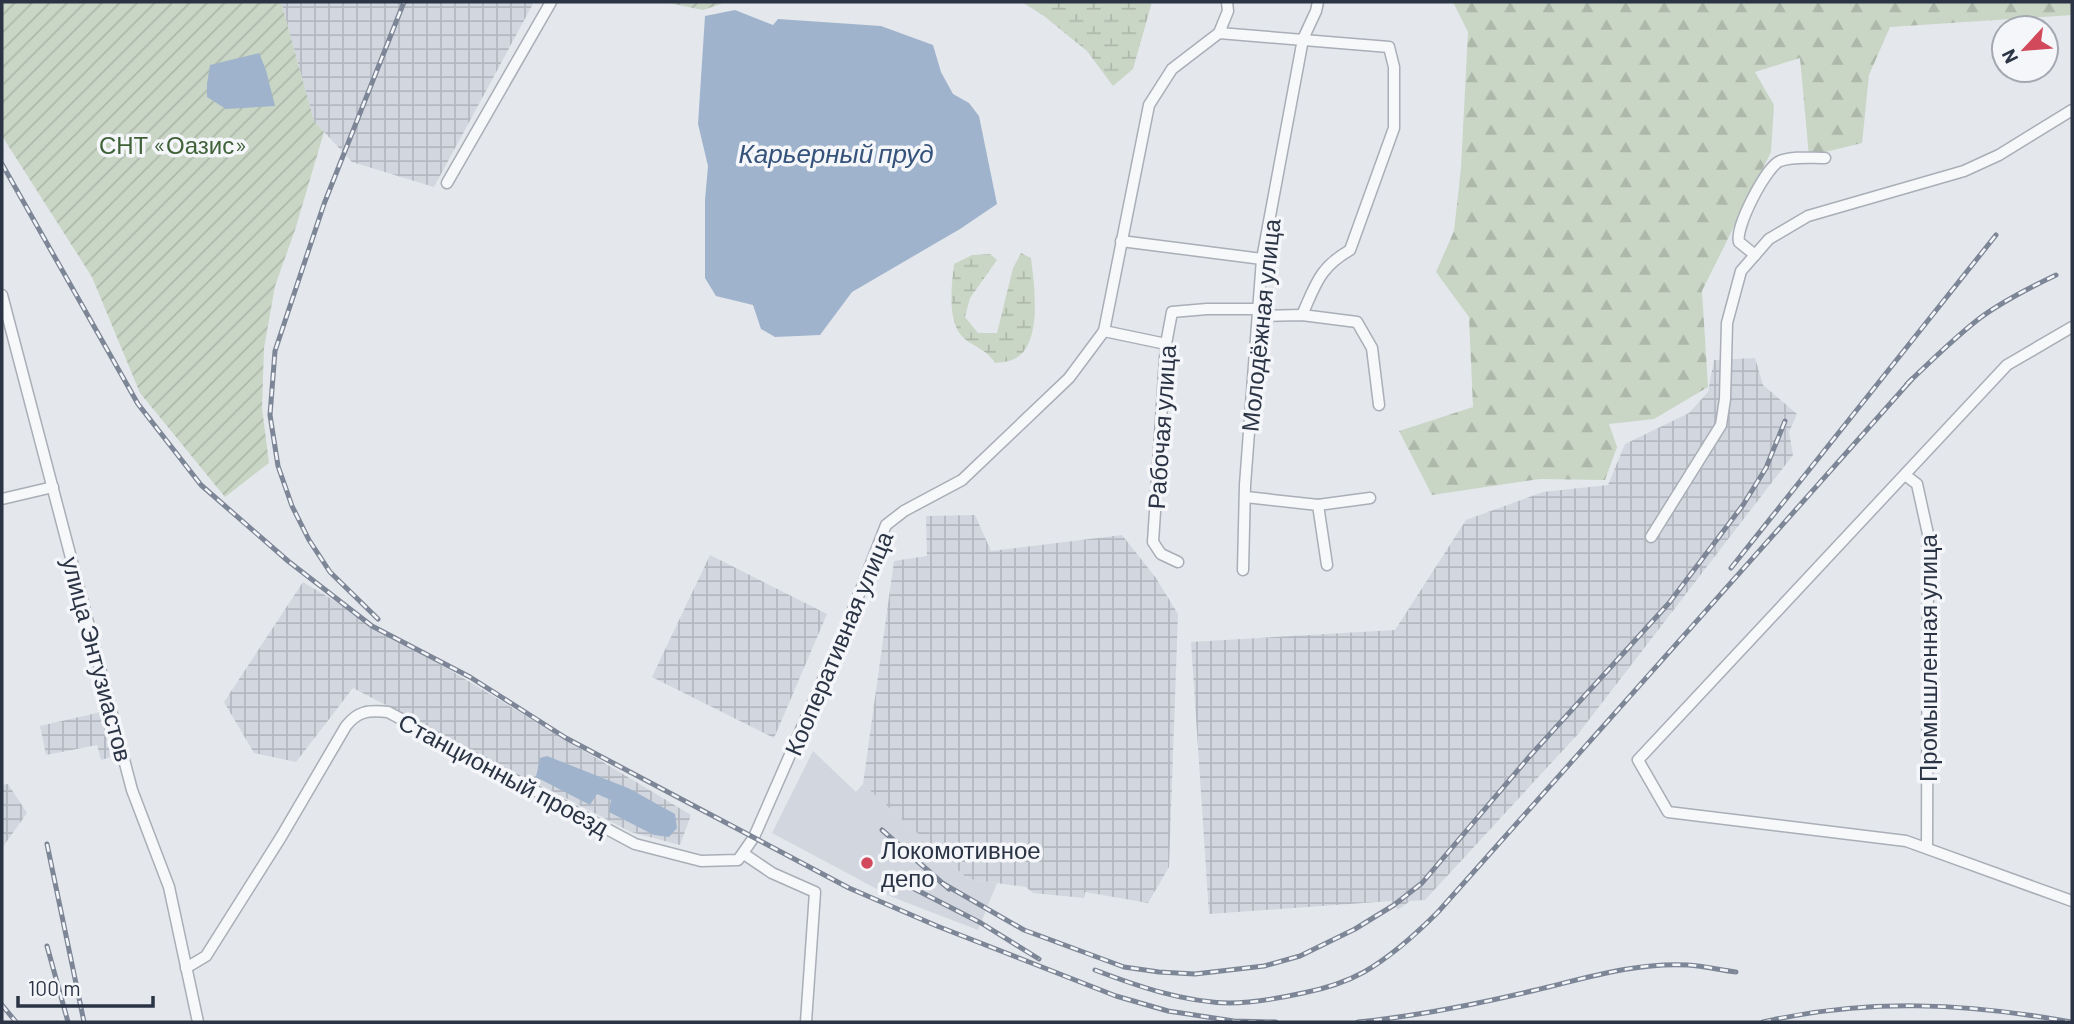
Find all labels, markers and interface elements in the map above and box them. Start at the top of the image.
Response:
north arrow [1990,14,2060,84]
text: N [1996,46,2022,67]
park label: СНТ «Оазис» [99,130,247,159]
water label: Карьерный пруд [738,137,934,168]
street label: Молодёжная улица [1234,216,1286,433]
street label: Рабочая улица [1141,343,1181,510]
street label: Кооперативная улица [778,526,899,759]
street label: Промышленная улица [1913,533,1942,782]
street label: улица Энтузиастов [57,553,139,765]
street label: Станционный проезд [394,706,614,842]
place label: Локомотивное депо [881,835,1041,892]
marker: Локомотивное депо [859,855,875,871]
scale bar [18,964,152,1008]
text: 100 m [28,975,81,1000]

